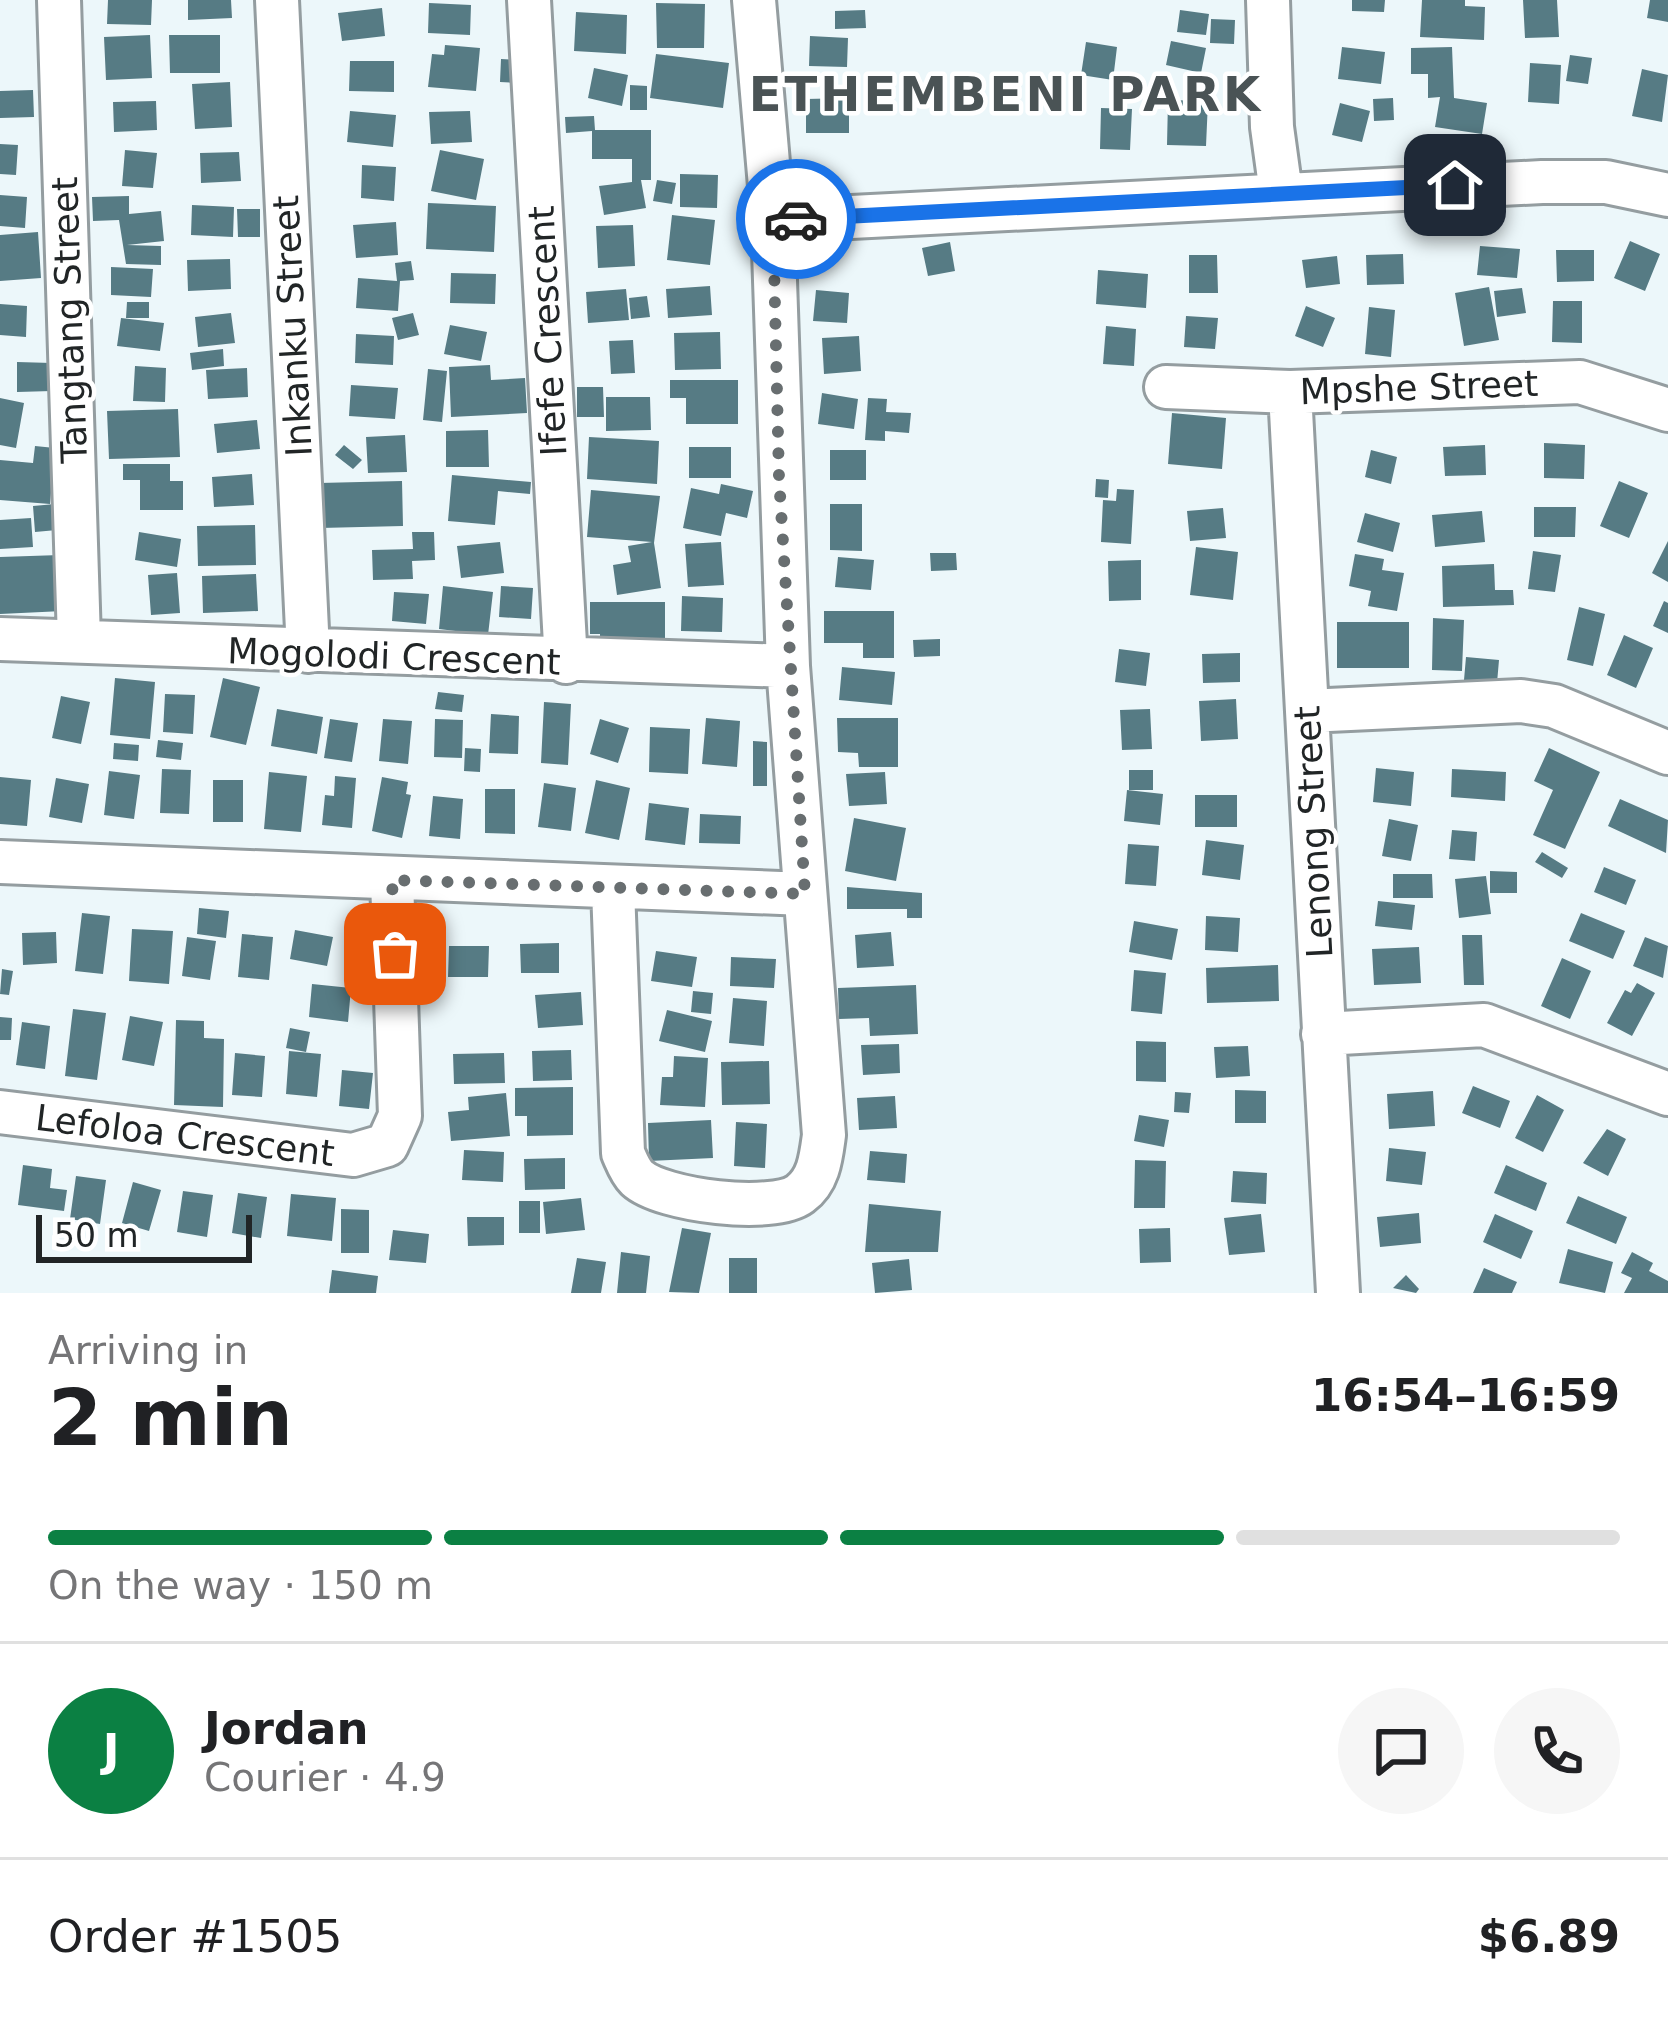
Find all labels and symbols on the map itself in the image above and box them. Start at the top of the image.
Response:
district label: ETHEMBENI PARK [749,66,1263,122]
pin [1404,134,1506,236]
courier [736,159,856,279]
street label: Tangtang Street [44,176,95,465]
street label: Inkanku Street [265,194,320,458]
street label: Ifefe Crescent [520,205,575,457]
street label: Mpshe Street [1299,363,1539,412]
street label: Mogolodi Crescent [227,630,561,683]
street label: Lenong Street [1286,705,1341,959]
pin [344,903,446,1005]
street label: Lefoloa Crescent [33,1097,337,1174]
scale bar [36,1209,252,1262]

